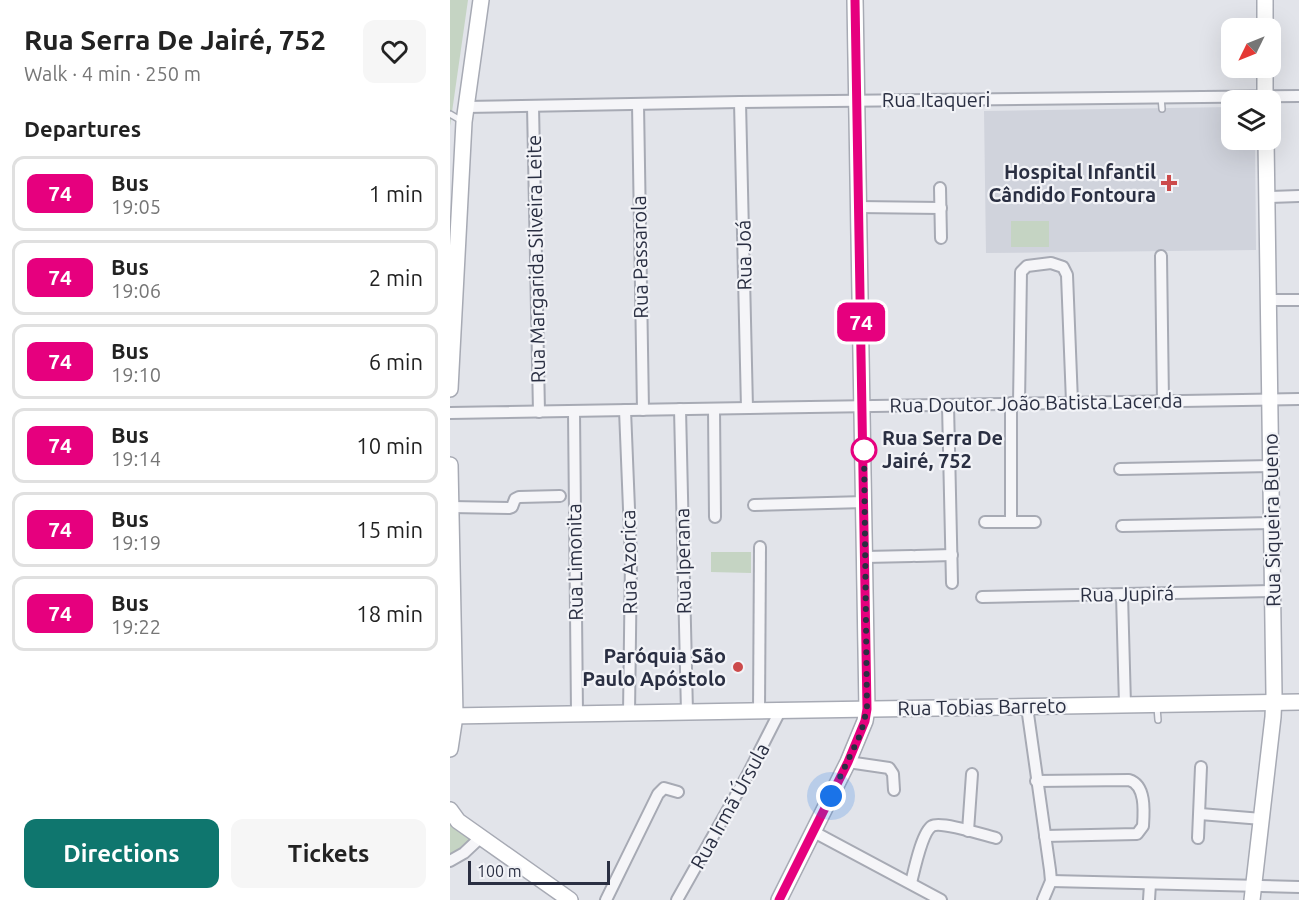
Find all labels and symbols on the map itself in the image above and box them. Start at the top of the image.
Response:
north arrow [1221,18,1281,78]
street label: Rua Itaqueri [882,88,990,111]
street label: Rua Margarida Silveira Leite [522,135,549,383]
place label: Hospital Infantil Cândido Fontoura [988,160,1156,206]
marker: Hospital Infantil Cândido Fontoura [1160,174,1178,192]
street label: Rua Passarola [627,195,652,319]
street label: Rua Joá [731,220,756,290]
line badge: 74 [834,302,888,342]
street label: Rua Doutor João Batista Lacerda [889,388,1183,417]
place label: Rua Serra De Jairé, 752 [882,426,1003,472]
street label: Rua Siqueira Bueno [1258,433,1285,607]
marker: Rua Serra De Jairé, 752 [851,437,877,463]
street label: Rua Limonita [562,503,587,621]
street label: Rua Iperana [670,508,695,614]
street label: Rua Azorica [616,509,641,615]
street label: Rua Jupirá [1080,581,1174,606]
place label: Paróquia São Paulo Apóstolo [582,644,726,690]
marker: Paróquia São Paulo Apóstolo [731,660,745,674]
street label: Rua Tobias Barreto [897,694,1067,719]
street label: Rua Irmã Úrsula [685,739,774,873]
your location [816,781,846,811]
scale bar [468,858,610,886]

